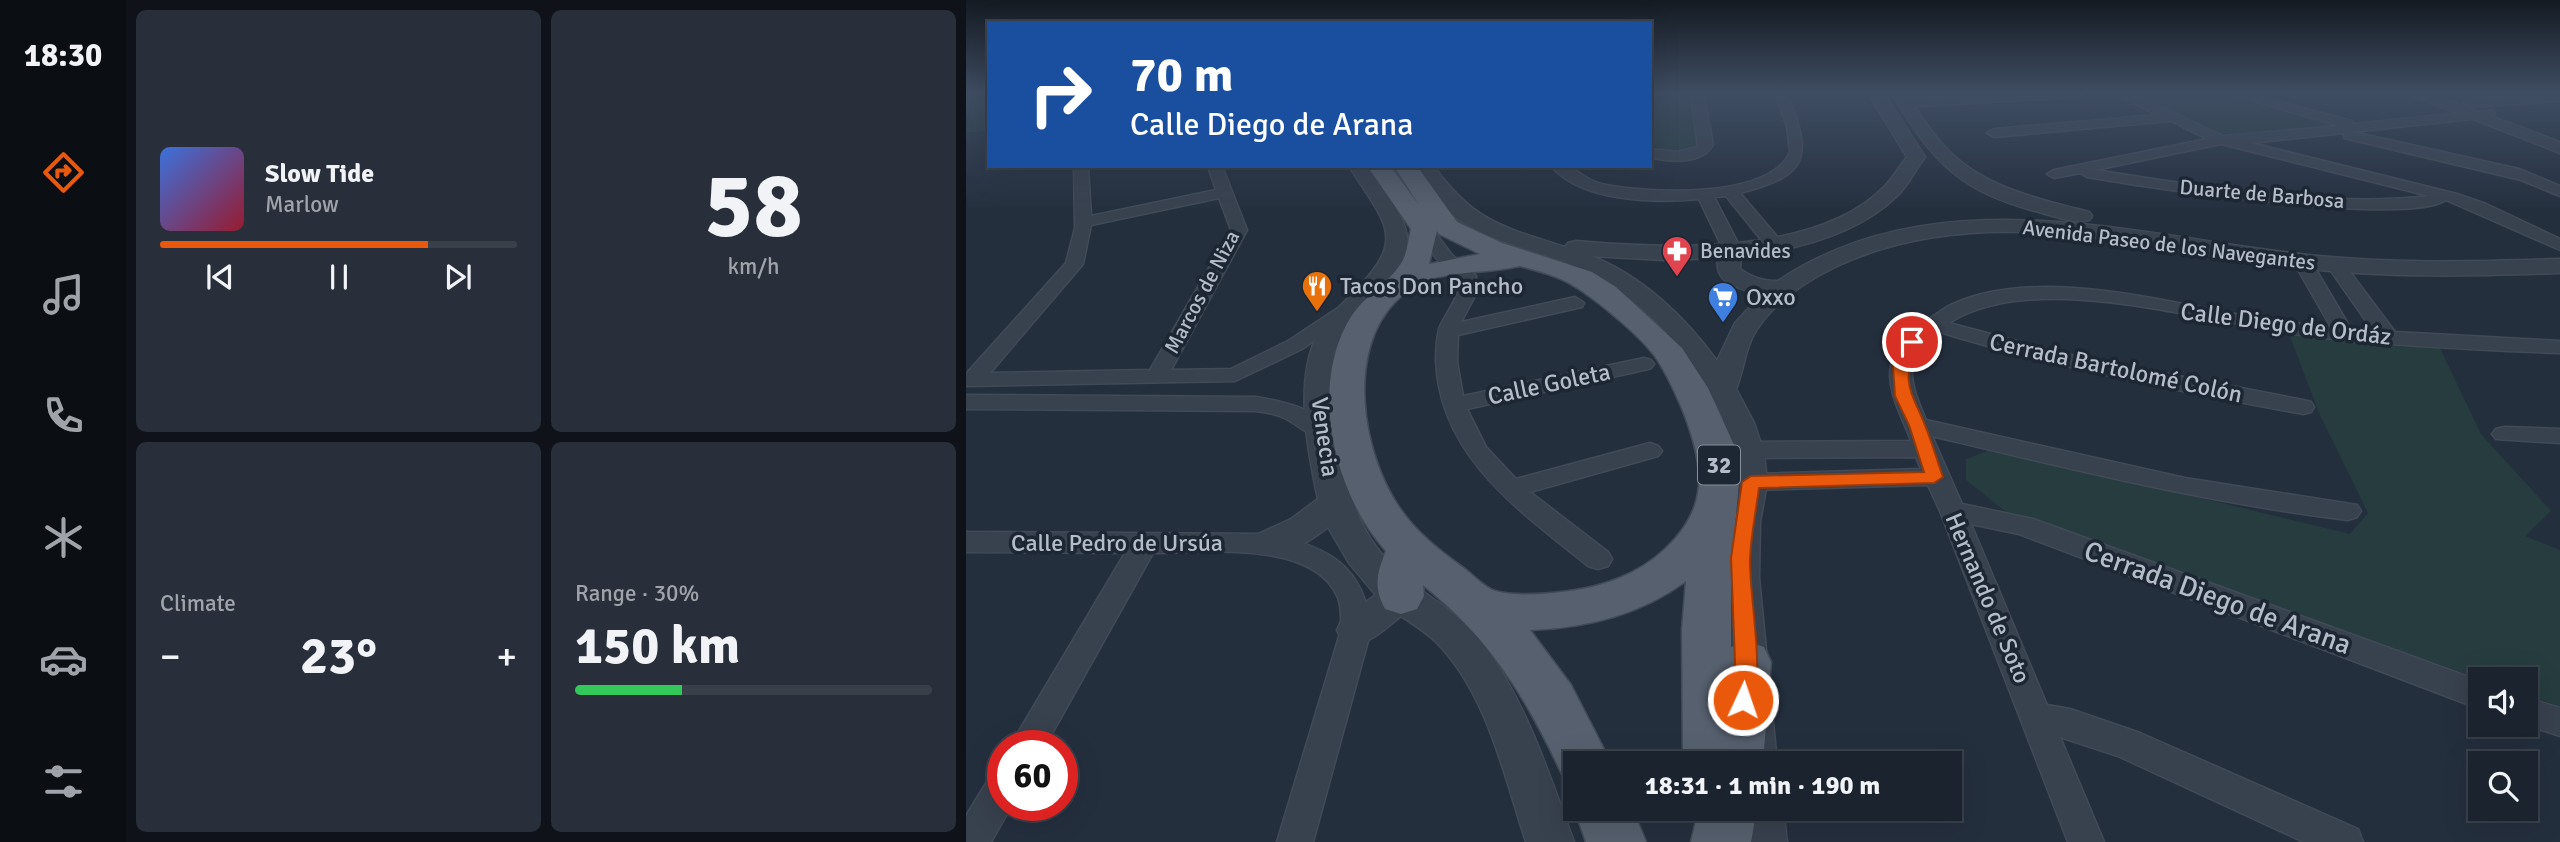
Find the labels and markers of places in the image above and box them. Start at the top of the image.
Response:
pharmacy icon: Benavides [1660,234,1694,278]
place label: Benavides [1700,238,1791,264]
restaurant icon: Tacos Don Pancho [1300,269,1334,313]
place label: Tacos Don Pancho [1340,271,1523,301]
supermarket icon: Oxxo [1706,280,1740,324]
place label: Oxxo [1746,282,1796,312]
pin [1882,312,1942,372]

